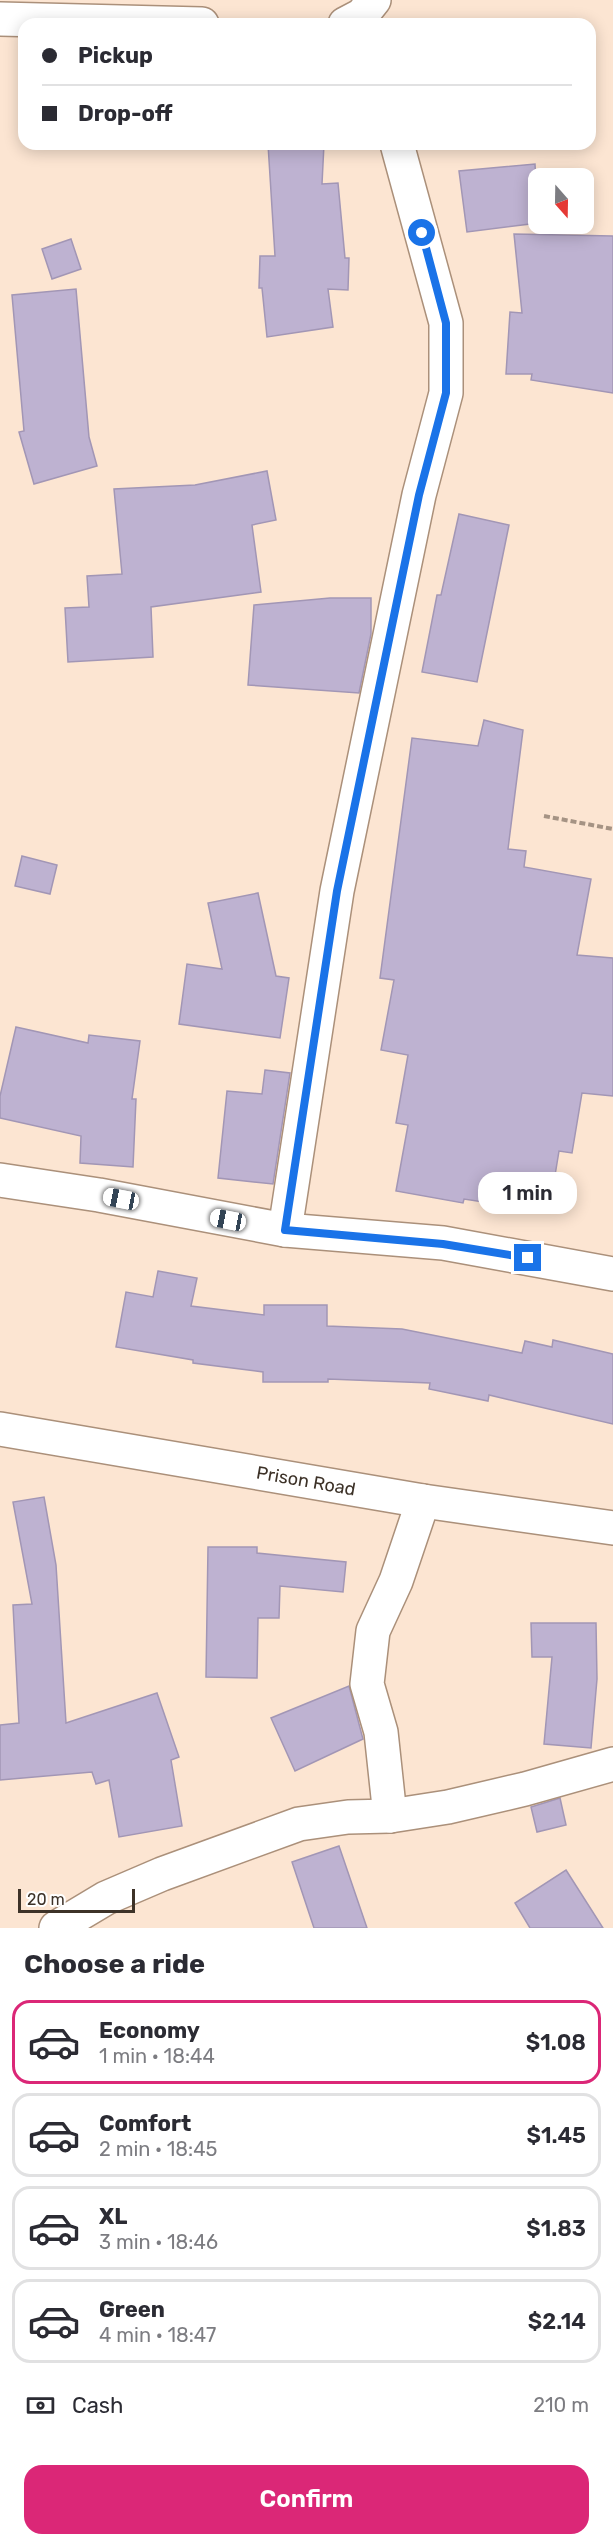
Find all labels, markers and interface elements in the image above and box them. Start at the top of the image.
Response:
text: Pickup [78,42,153,69]
text: Drop-off [78,100,173,127]
north arrow [528,168,594,234]
map controls [528,168,594,234]
route start [408,219,435,246]
callout: 1 min [478,1171,578,1213]
text: 1 min [502,1181,553,1205]
car [102,1187,140,1211]
car [209,1208,247,1232]
route end [514,1244,541,1271]
street label: Prison Road [255,1461,357,1501]
scale bar [18,1886,135,1914]
text: 20 m [27,1890,65,1909]
text: Choose a ride [24,1948,205,1980]
icon: car [27,2015,81,2069]
text: Economy [99,2017,200,2044]
text: $1.08 [526,2029,586,2056]
text: 1 min · 18:44 [99,2044,215,2068]
icon: car [27,2108,81,2162]
text: Comfort [99,2110,191,2137]
text: $1.45 [527,2122,586,2149]
text: 2 min · 18:45 [99,2137,217,2161]
icon: car [27,2201,81,2255]
text: XL [99,2203,127,2230]
text: $1.83 [526,2215,586,2242]
text: 3 min · 18:46 [99,2230,218,2254]
icon: car [27,2294,81,2348]
text: Green [99,2296,165,2323]
text: $2.14 [528,2308,586,2335]
text: 4 min · 18:47 [99,2323,216,2347]
icon: cash [24,2389,57,2422]
text: Cash [72,2392,123,2419]
text: 210 m [533,2393,589,2417]
button: Confirm [24,2465,589,2534]

